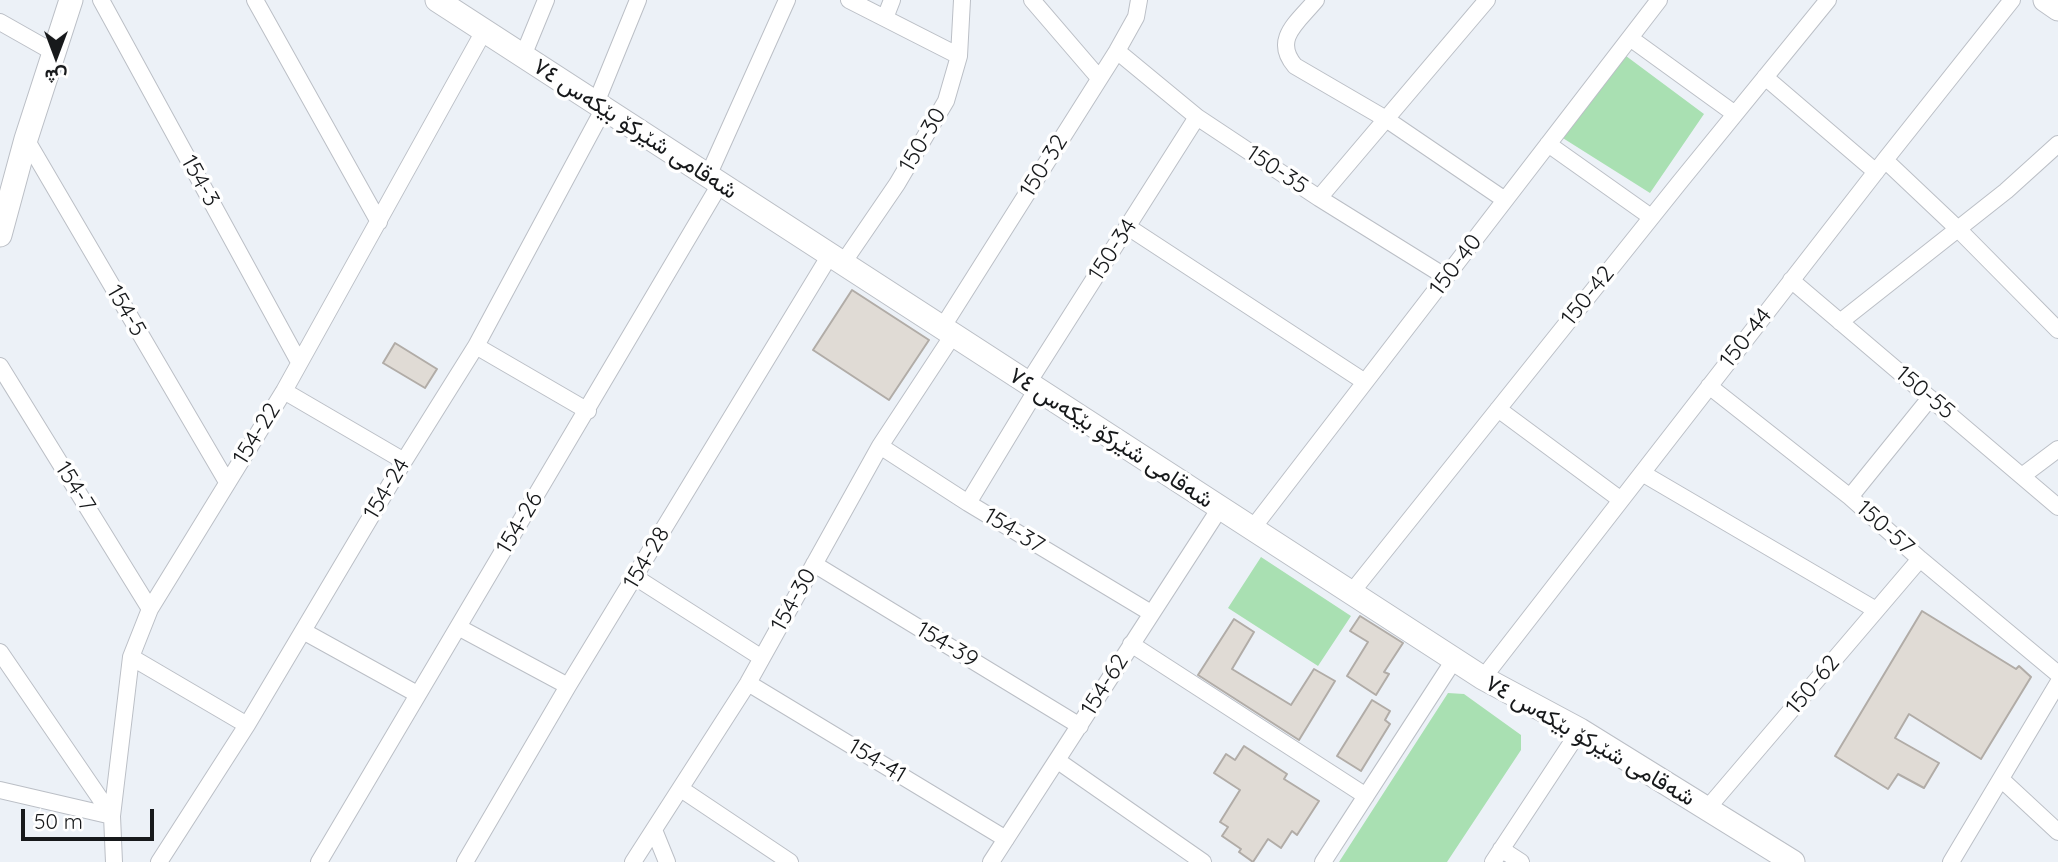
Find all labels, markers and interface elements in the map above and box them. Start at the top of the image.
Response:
north arrow [21,21,91,91]
street label: شەقامی شێرکۆ بێکەس ٧٤ [528,53,742,205]
text: ش [45,65,67,89]
street label: 150-30 [894,103,952,177]
street label: 150-32 [1014,130,1074,202]
street label: 150-35 [1241,139,1313,201]
street label: 154-3 [175,151,225,211]
street label: 150-34 [1083,214,1143,286]
street label: 150-40 [1424,229,1488,301]
street label: 150-42 [1556,261,1620,331]
street label: 154-5 [100,280,152,342]
street label: 150-44 [1714,303,1778,373]
street label: 150-55 [1890,360,1960,426]
street label: شەقامی شێرکۆ بێکەس ٧٤ [1004,362,1218,514]
street label: 154-22 [227,398,287,470]
street label: 154-24 [358,453,416,525]
street label: 154-7 [49,457,101,517]
street label: 154-26 [491,487,549,559]
street label: 150-57 [1850,495,1920,561]
street label: 154-37 [979,502,1049,560]
street label: 154-28 [618,522,676,594]
street label: 154-30 [765,564,823,636]
street label: 154-39 [911,616,983,674]
street label: 154-62 [1075,649,1135,721]
street label: 150-62 [1780,650,1846,720]
street label: شەقامی شێرکۆ بێکەس ٧٤ [1480,670,1700,812]
street label: 154-41 [843,733,911,789]
scale bar [24,796,158,840]
text: 50 m [34,808,83,834]

